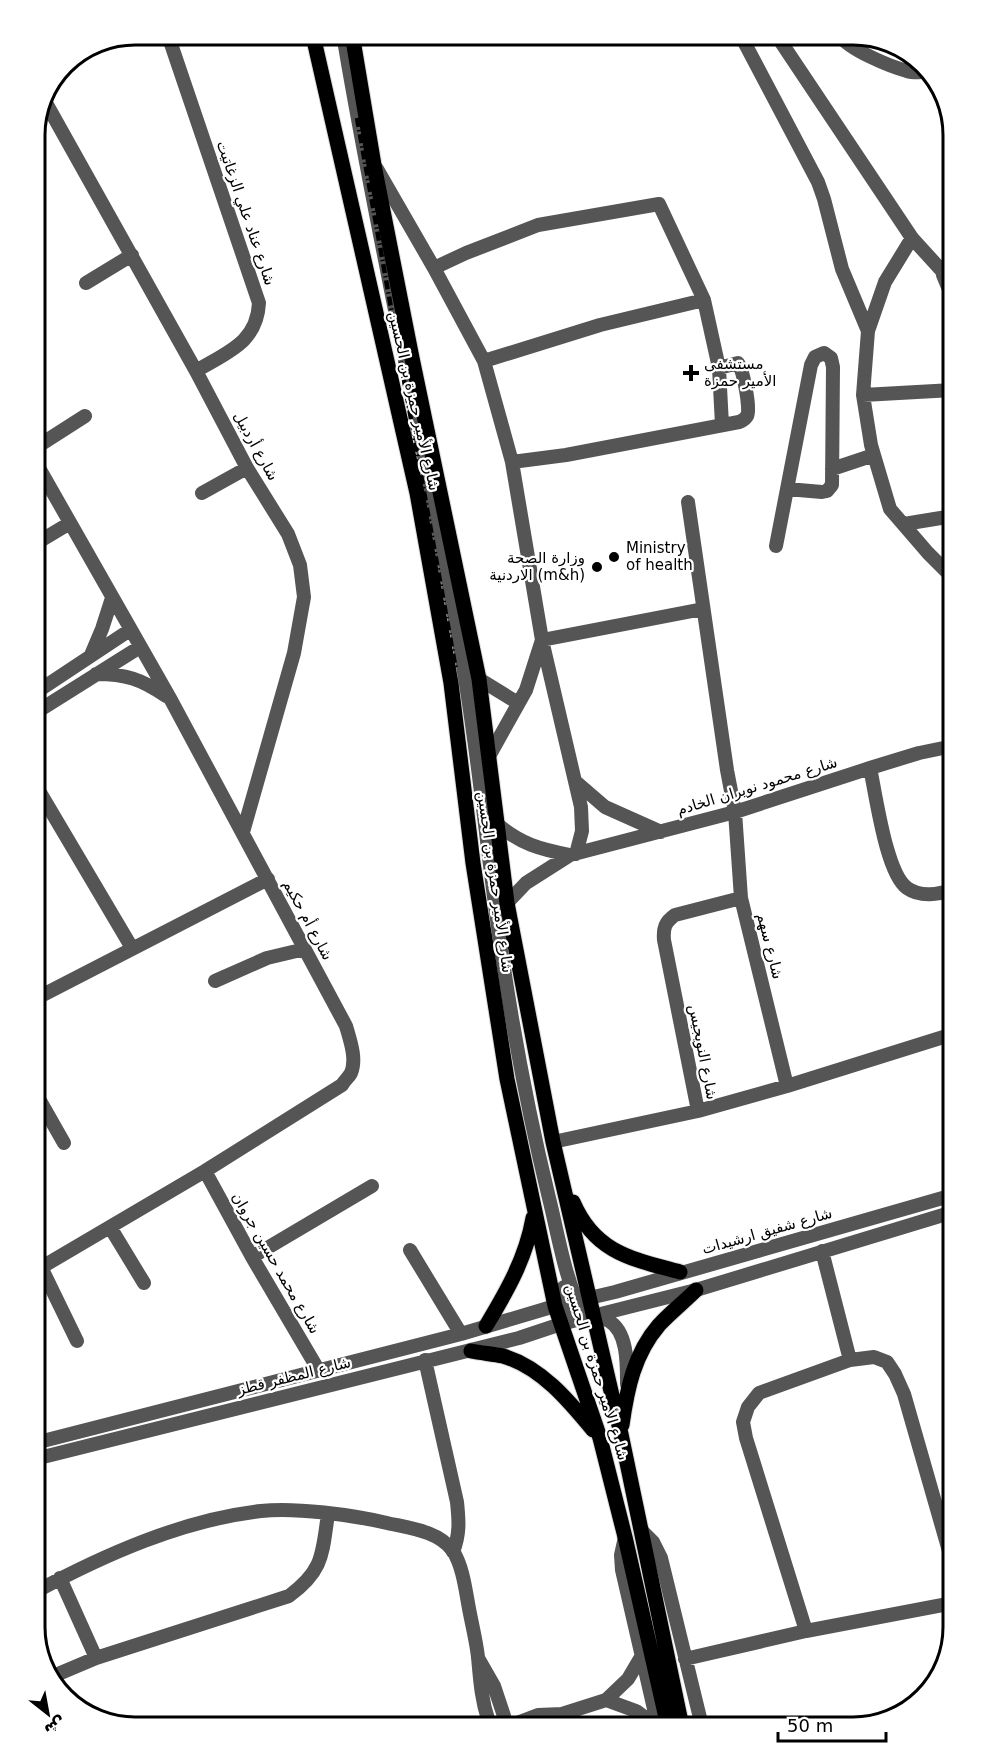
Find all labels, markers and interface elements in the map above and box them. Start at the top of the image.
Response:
street label: شارع عناد علي الزغاتيت [212,138,279,288]
street label: شارع الأمير حمزة بن الحسين [385,309,444,492]
place label: مستشفى الأمير حمزة [704,355,776,390]
marker: مستشفى الأمير حمزة [682,364,700,382]
street label: شارع أردبيل [230,408,283,484]
place label: Ministry of health [626,539,693,574]
place label: وزارة الصحة الاردنية (m&h) [489,549,585,584]
marker: Ministry of health [607,550,621,564]
marker: وزارة الصحة الاردنية (m&h) [590,560,604,574]
street label: شارع محمود نويران الخادم [675,753,839,819]
street label: شارع الأمير حمزة بن الحسين [473,790,518,974]
street label: شارع أم حكيم [279,876,338,963]
street label: شارع سهم [753,911,787,981]
street label: شارع النويجيس [685,1003,721,1101]
street label: شارع محمد حسين جروان [228,1189,324,1337]
street label: شارع شفيق ارشيدات [700,1204,834,1258]
street label: شارع الأمير حمزة بن الحسين [562,1281,633,1462]
street label: شارع المظفر قطز [234,1353,353,1399]
north arrow [18,1684,78,1744]
scale bar [778,1705,886,1743]
text: ش [41,1713,70,1740]
text: 50 m [787,1715,833,1736]

